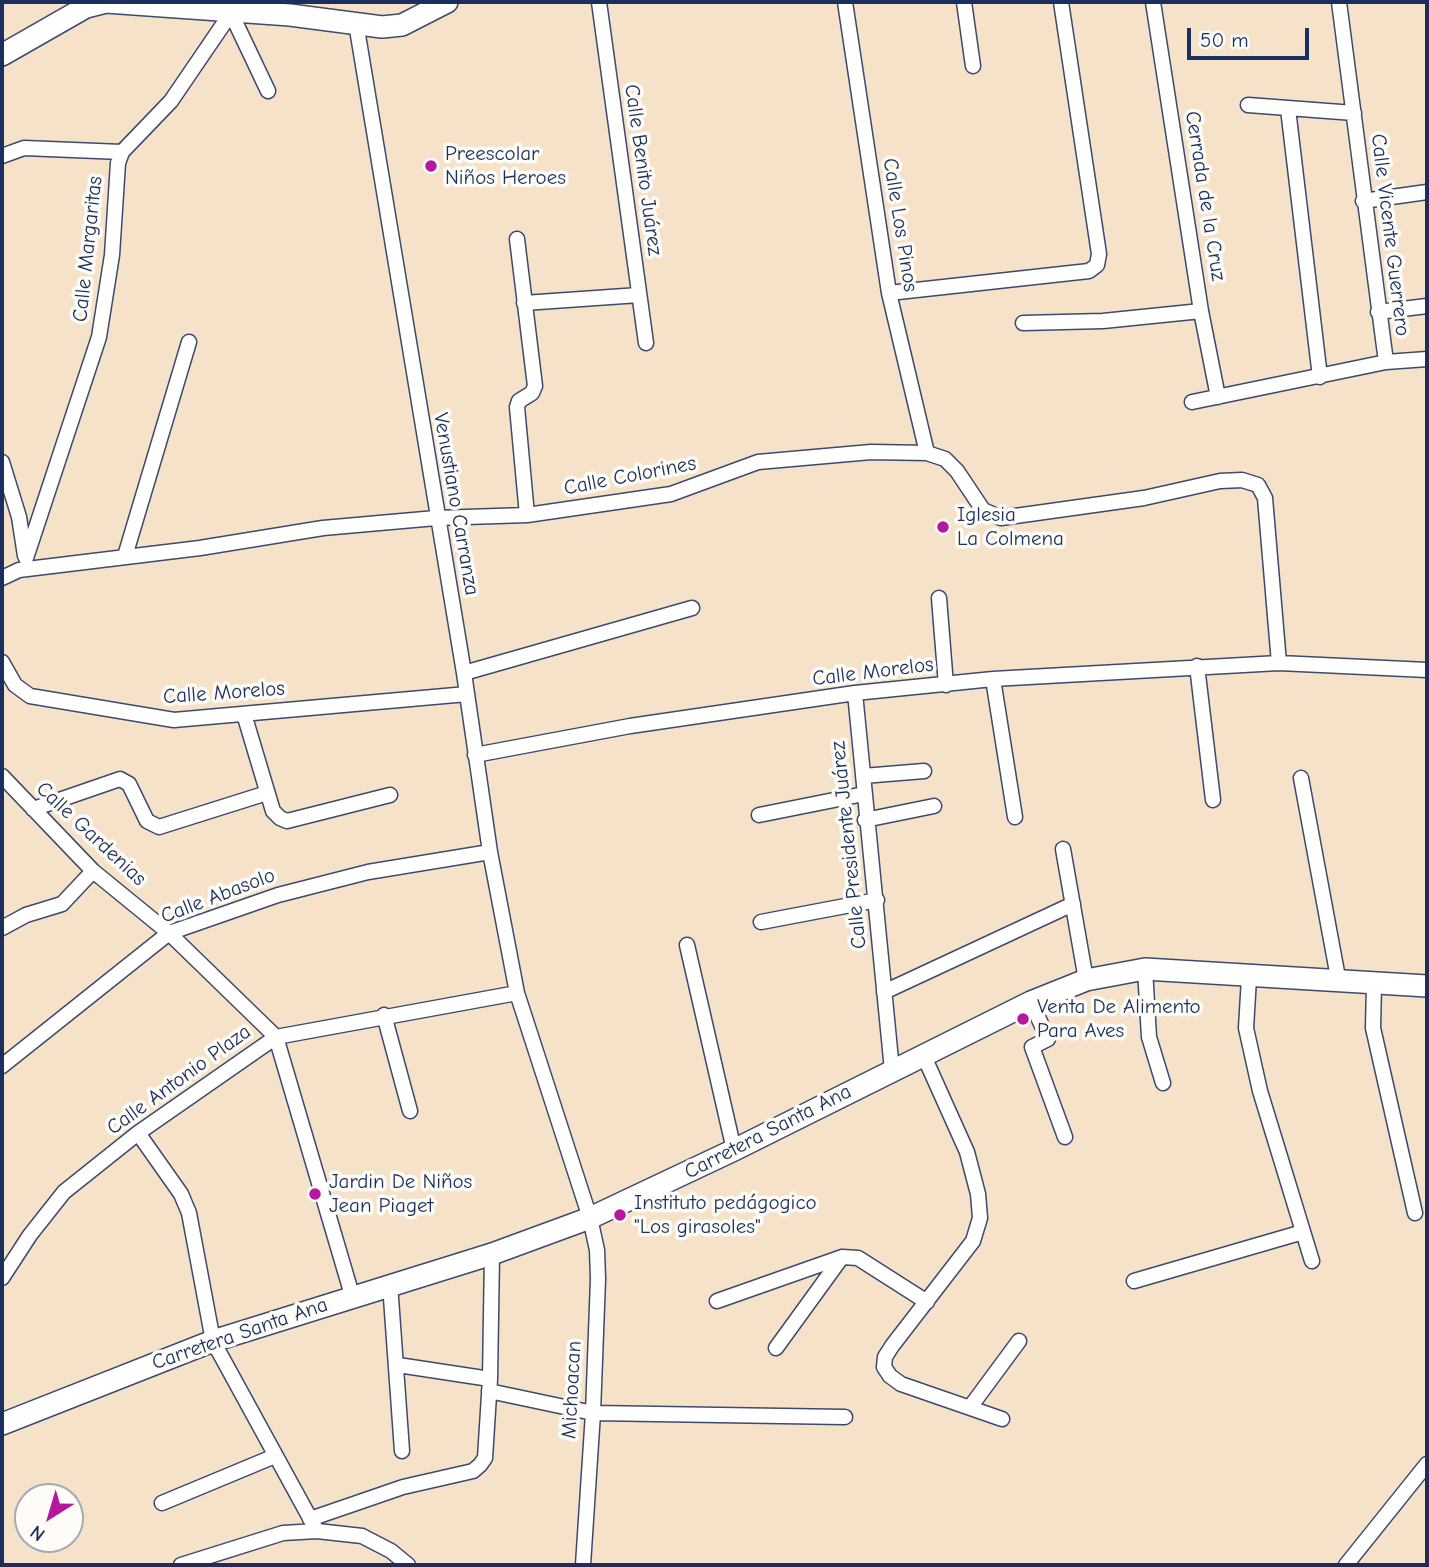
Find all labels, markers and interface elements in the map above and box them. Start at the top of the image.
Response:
scale bar [1191,14,1314,58]
text: 50 m [1200,28,1249,52]
street label: Calle Benito Juárez [619,83,667,257]
street label: Cerrada de la Cruz [1179,109,1231,283]
street label: Calle Vicente Guerrero [1365,132,1415,338]
place label: Preescolar Niños Heroes [445,141,566,191]
street label: Calle Los Pinos [877,156,923,294]
marker: Preescolar Niños Heroes [423,158,439,174]
street label: Calle Margaritas [68,175,108,323]
street label: Venustiano Carranza [428,411,484,597]
street label: Calle Colorines [562,451,698,501]
place label: Iglesia La Colmena [957,502,1064,552]
marker: Iglesia La Colmena [935,519,951,535]
street label: Calle Morelos [811,652,935,692]
street label: Calle Morelos [162,676,286,710]
street label: Calle Presidente Juárez [826,740,872,950]
street label: Calle Gardenias [31,776,151,892]
street label: Calle Abasolo [157,863,279,929]
place label: Venta De Alimento Para Aves [1037,994,1201,1044]
marker: Venta De Alimento Para Aves [1015,1011,1031,1027]
street label: Calle Antonio Plaza [102,1019,256,1141]
street label: Carretera Santa Ana [680,1079,856,1185]
place label: Jardin De Niños Jean Piaget [329,1169,472,1219]
marker: Jardin De Niños Jean Piaget [307,1186,323,1202]
place label: Instituto pedágogico "Los girasoles" [634,1190,817,1240]
marker: Instituto pedágogico "Los girasoles" [612,1207,628,1223]
street label: Carretera Santa Ana [149,1292,331,1376]
street label: Michoacan [557,1340,587,1440]
north arrow [14,1483,84,1553]
text: N [26,1521,49,1546]

